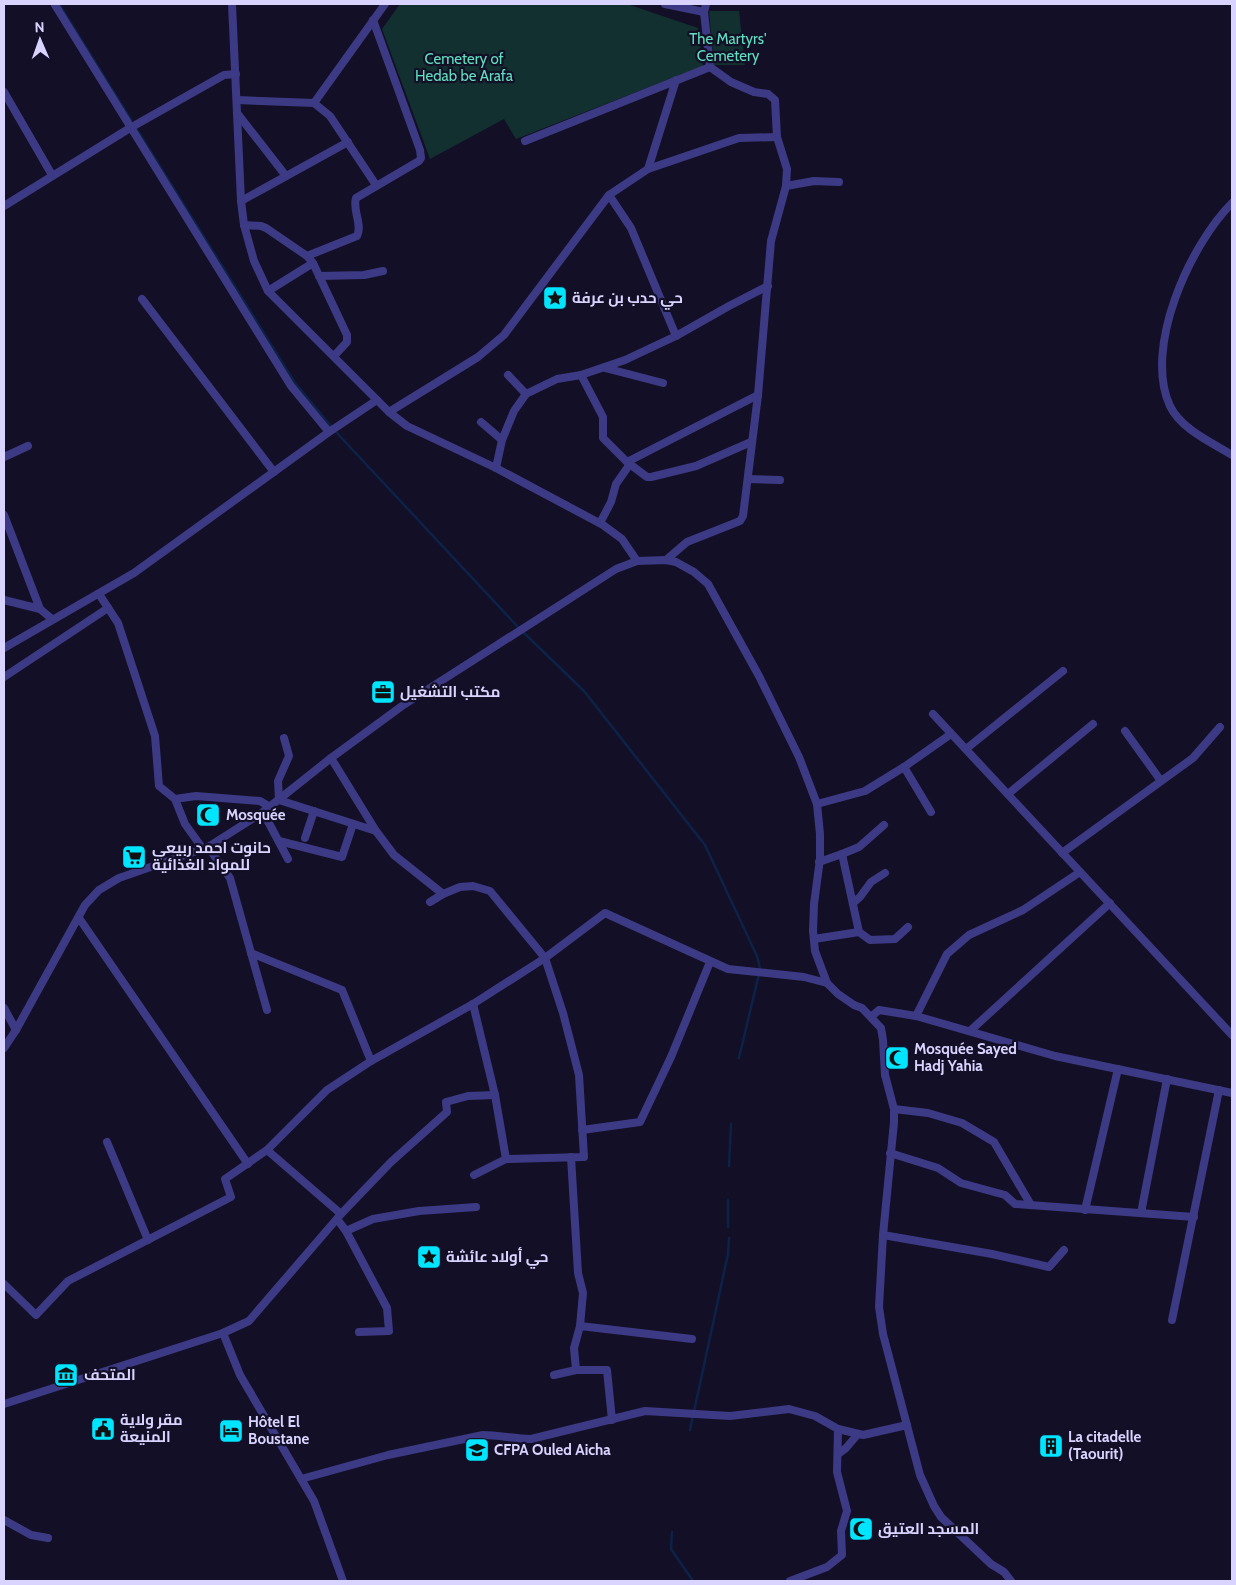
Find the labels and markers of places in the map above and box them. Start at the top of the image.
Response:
place icon: حي حدب بن عرفة [542,285,568,311]
place label: حي حدب بن عرفة [572,289,683,310]
office icon: مكتب التشغيل [370,679,396,705]
place label: مكتب التشغيل [400,683,500,701]
mosque icon: Mosquée [195,802,221,828]
place label: Mosquée [226,806,286,824]
place label: حانوت احمد ربيعي للمواد الغذائية [152,839,271,874]
supermarket icon: حانوت احمد ربيعي للمواد الغذائية [121,844,147,870]
place label: Mosquée Sayed Hadj Yahia [914,1040,1017,1075]
mosque icon: Mosquée Sayed Hadj Yahia [884,1045,910,1071]
place icon: حي أولاد عائشة [416,1244,442,1270]
place label: حي أولاد عائشة [446,1247,549,1269]
museum icon: المتحف [53,1362,79,1388]
place label: المتحف [84,1366,136,1384]
place label: مقر ولاية المنيعة [120,1411,183,1446]
place label: Hôtel El Boustane [248,1413,309,1448]
public building icon: مقر ولاية المنيعة [90,1416,116,1442]
hotel icon: Hôtel El Boustane [218,1418,244,1444]
place label: La citadelle (Taourit) [1068,1428,1142,1463]
building icon: La citadelle (Taourit) [1038,1433,1064,1459]
school or university icon: CFPA Ouled Aicha [464,1437,490,1463]
place label: CFPA Ouled Aicha [494,1441,611,1459]
mosque icon: المسجد العتيق [848,1516,874,1542]
place label: المسجد العتيق [878,1520,979,1538]

